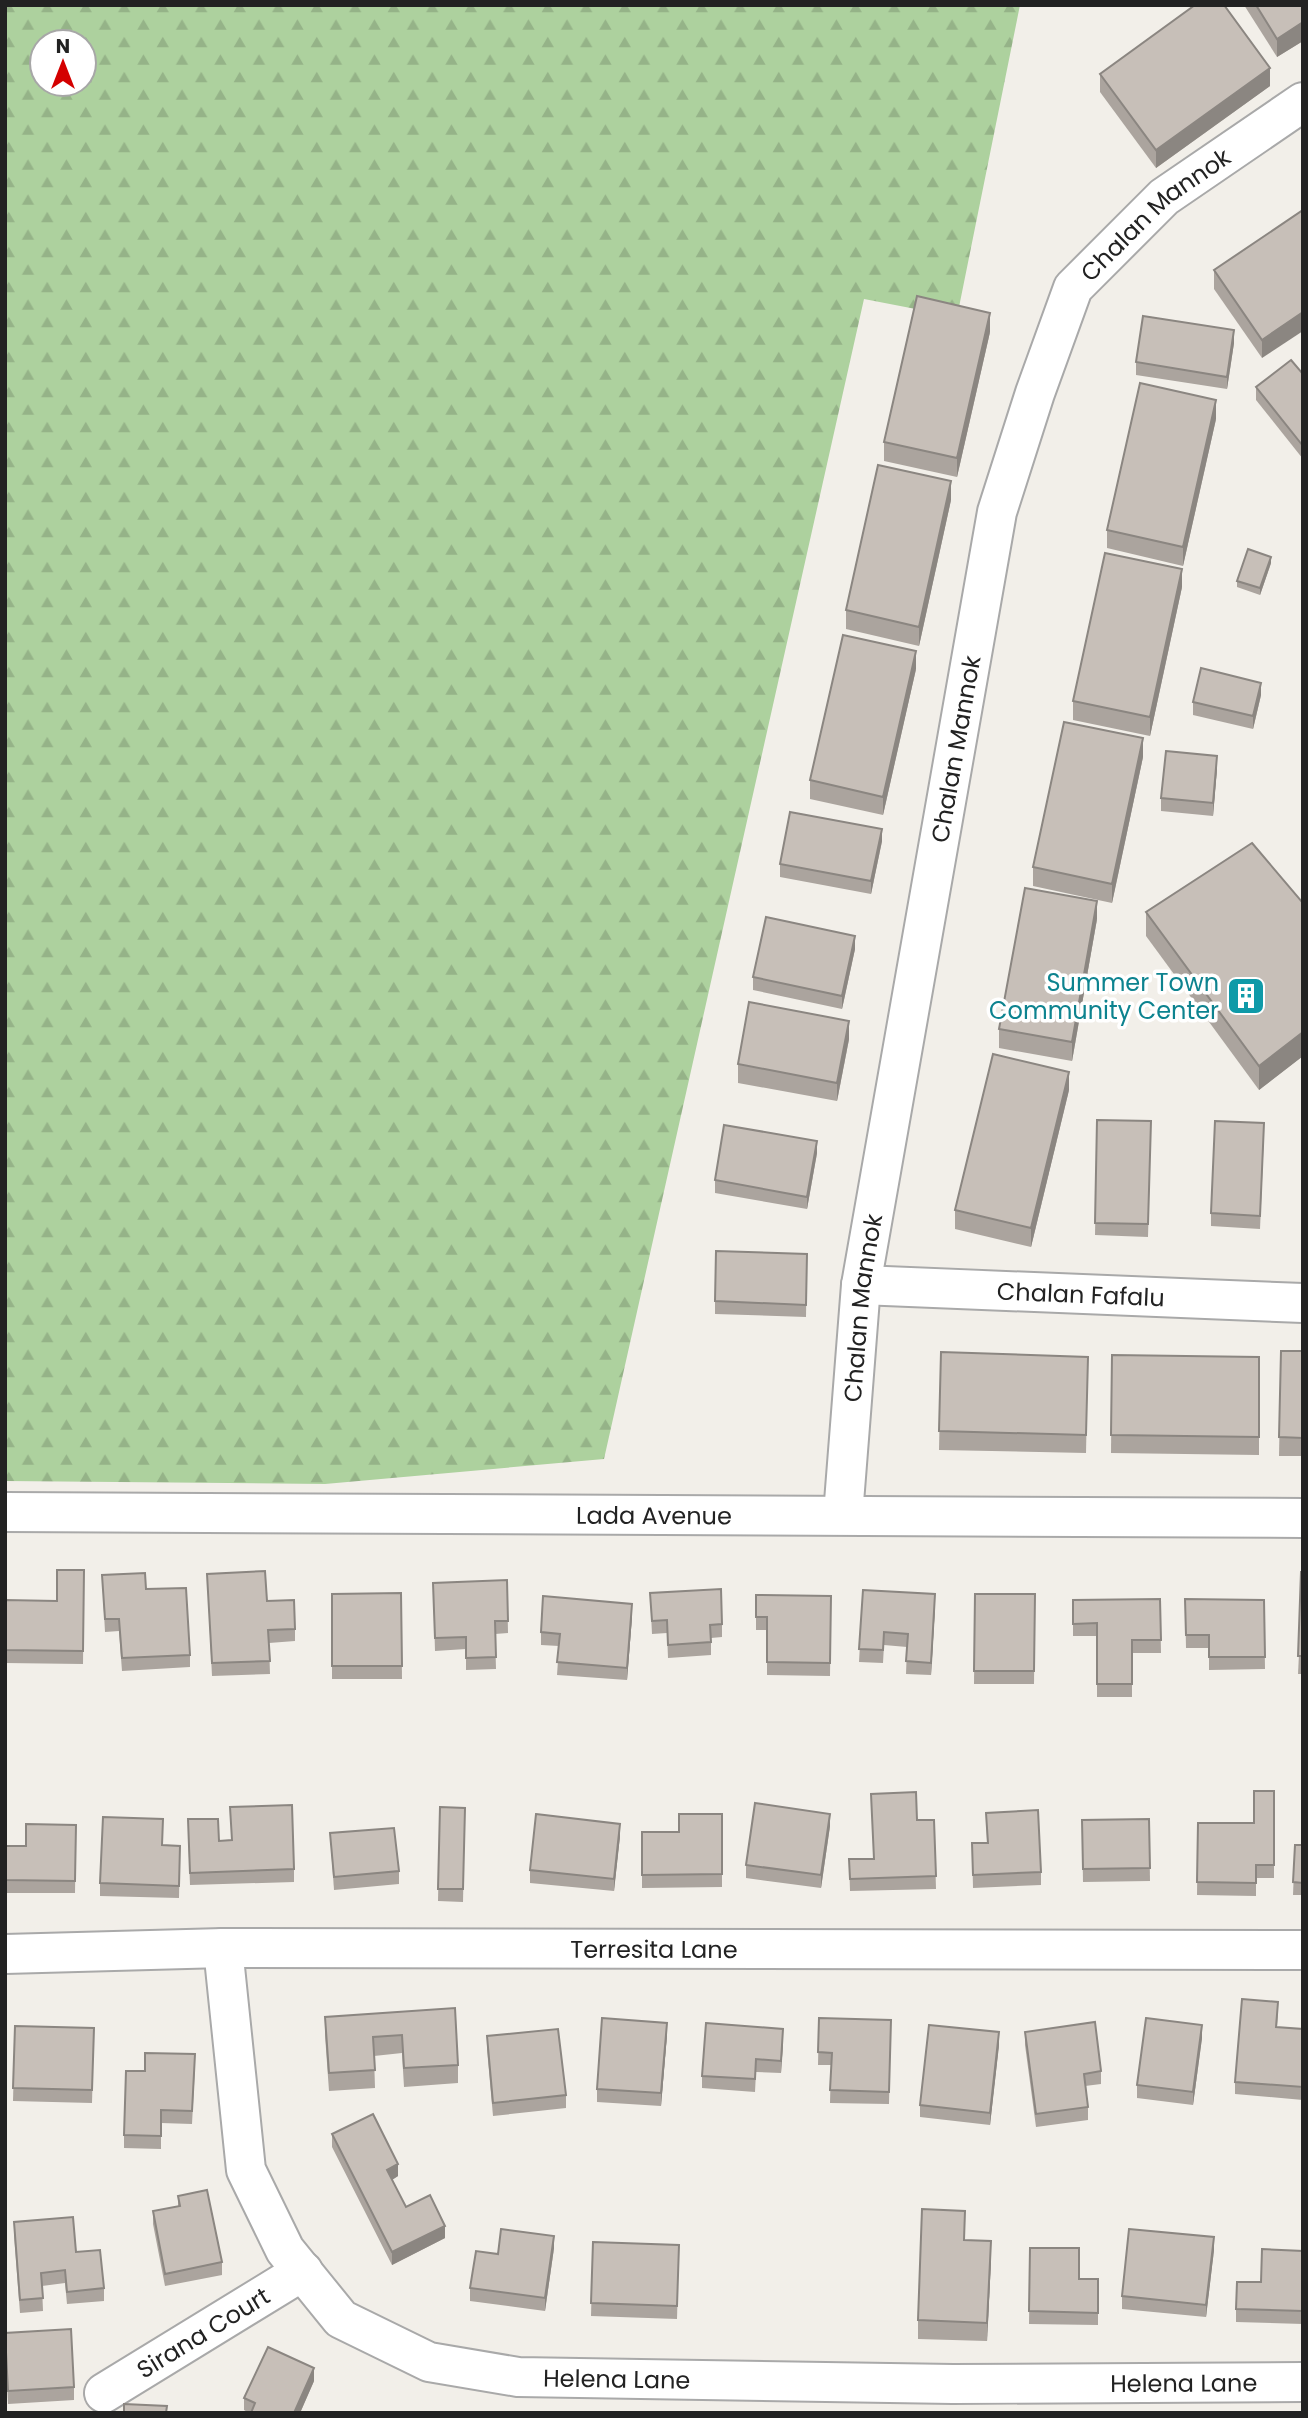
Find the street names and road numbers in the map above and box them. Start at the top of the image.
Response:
street label: Chalan Mannok [1073,140,1237,288]
street label: Chalan Mannok [923,652,988,845]
street label: Chalan Mannok [835,1211,890,1403]
street label: Chalan Fafalu [996,1274,1165,1314]
street label: Lada Avenue [576,1498,732,1532]
street label: Terresita Lane [570,1932,738,1965]
street label: Sirana Court [130,2279,276,2386]
street label: Helena Lane [543,2361,691,2396]
street label: Helena Lane [1110,2366,1257,2400]

